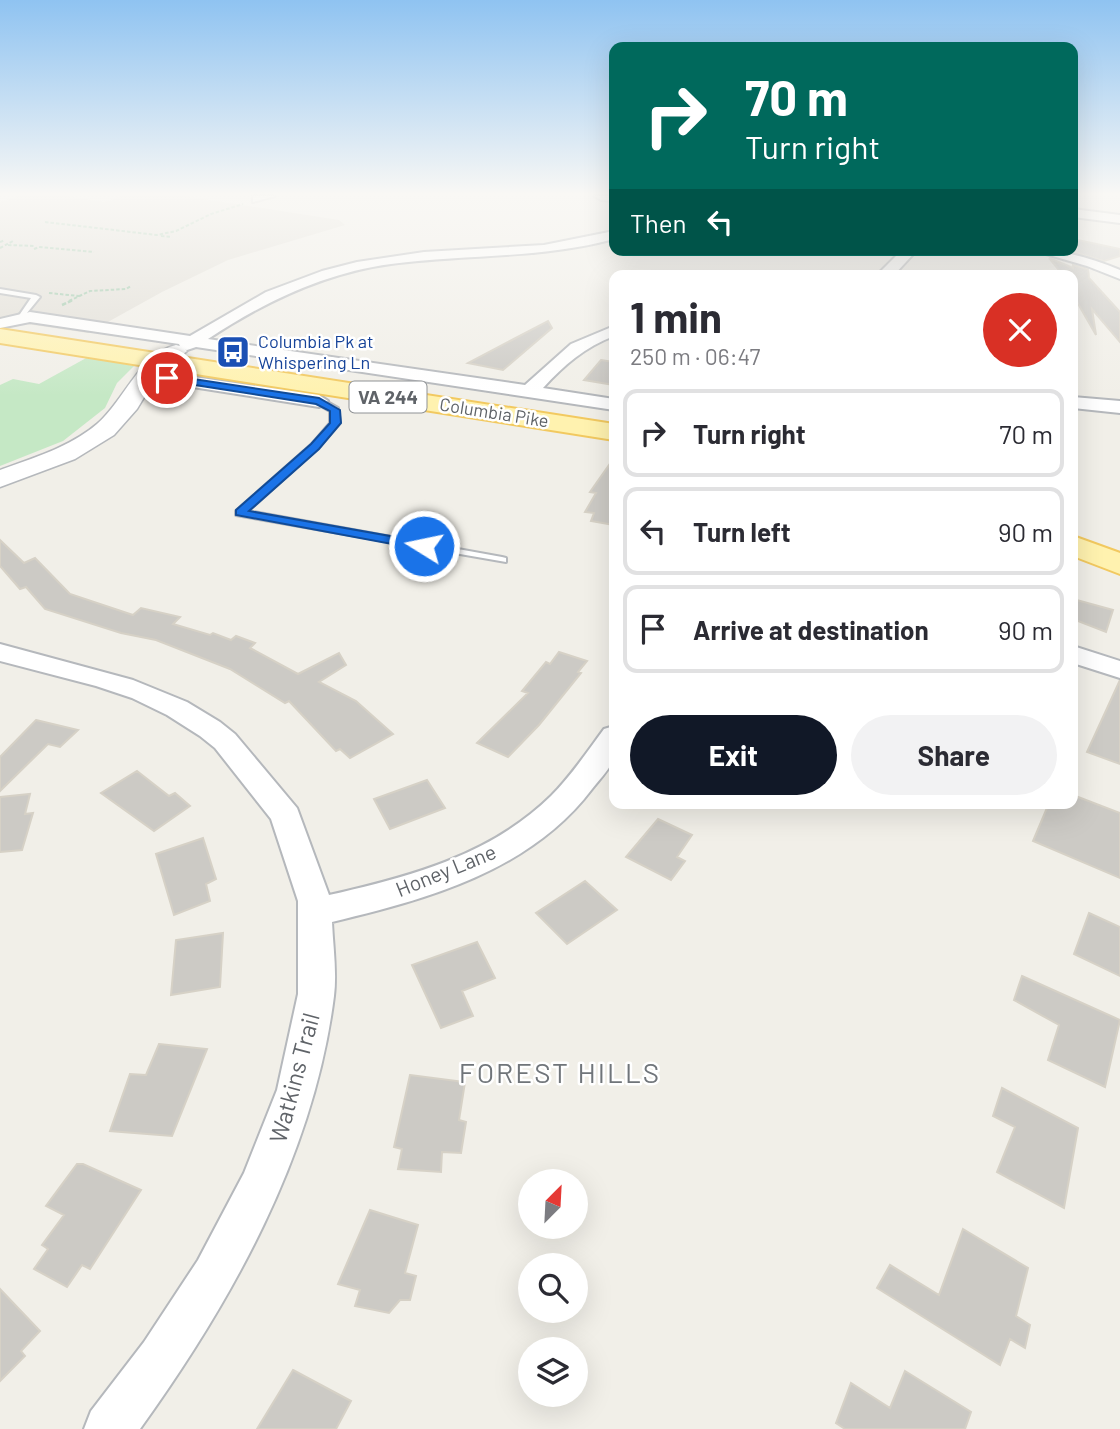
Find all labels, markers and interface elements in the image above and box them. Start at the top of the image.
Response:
text: 70 m [745,67,848,126]
icon: right [630,70,721,161]
text: Turn right [745,127,880,165]
icon: left [701,203,739,241]
text: Then [630,207,687,238]
text: 1 min [630,291,722,341]
button: close [983,293,1057,367]
place label: Columbia Pk at Whispering Ln [258,330,374,373]
bus stop icon: Columbia Pk at Whispering Ln [214,333,252,371]
text: 250 m · 06:47 [630,342,760,370]
pin [137,348,197,408]
icon: arrive [148,359,186,397]
road number: VA 244 [350,382,426,412]
street label: Columbia Pike [438,393,550,431]
icon: right [634,414,672,452]
text: Turn right [693,418,806,449]
text: 70 m [999,418,1053,449]
position arrow [387,509,461,583]
icon: left [634,512,672,550]
text: Turn left [693,516,791,547]
text: 90 m [998,516,1053,547]
icon: arrive [634,610,672,648]
text: Arrive at destination [693,614,929,645]
text: 90 m [998,614,1053,645]
button: Exit [630,715,837,795]
button: Share [851,715,1057,795]
street label: Honey Lane [392,838,499,901]
street label: Watkins Trail [262,1010,325,1146]
district label: FOREST HILLS [459,1055,661,1089]
north arrow [518,1169,588,1239]
map controls [518,1169,588,1407]
button: search [518,1253,588,1323]
button: layers [518,1337,588,1407]

